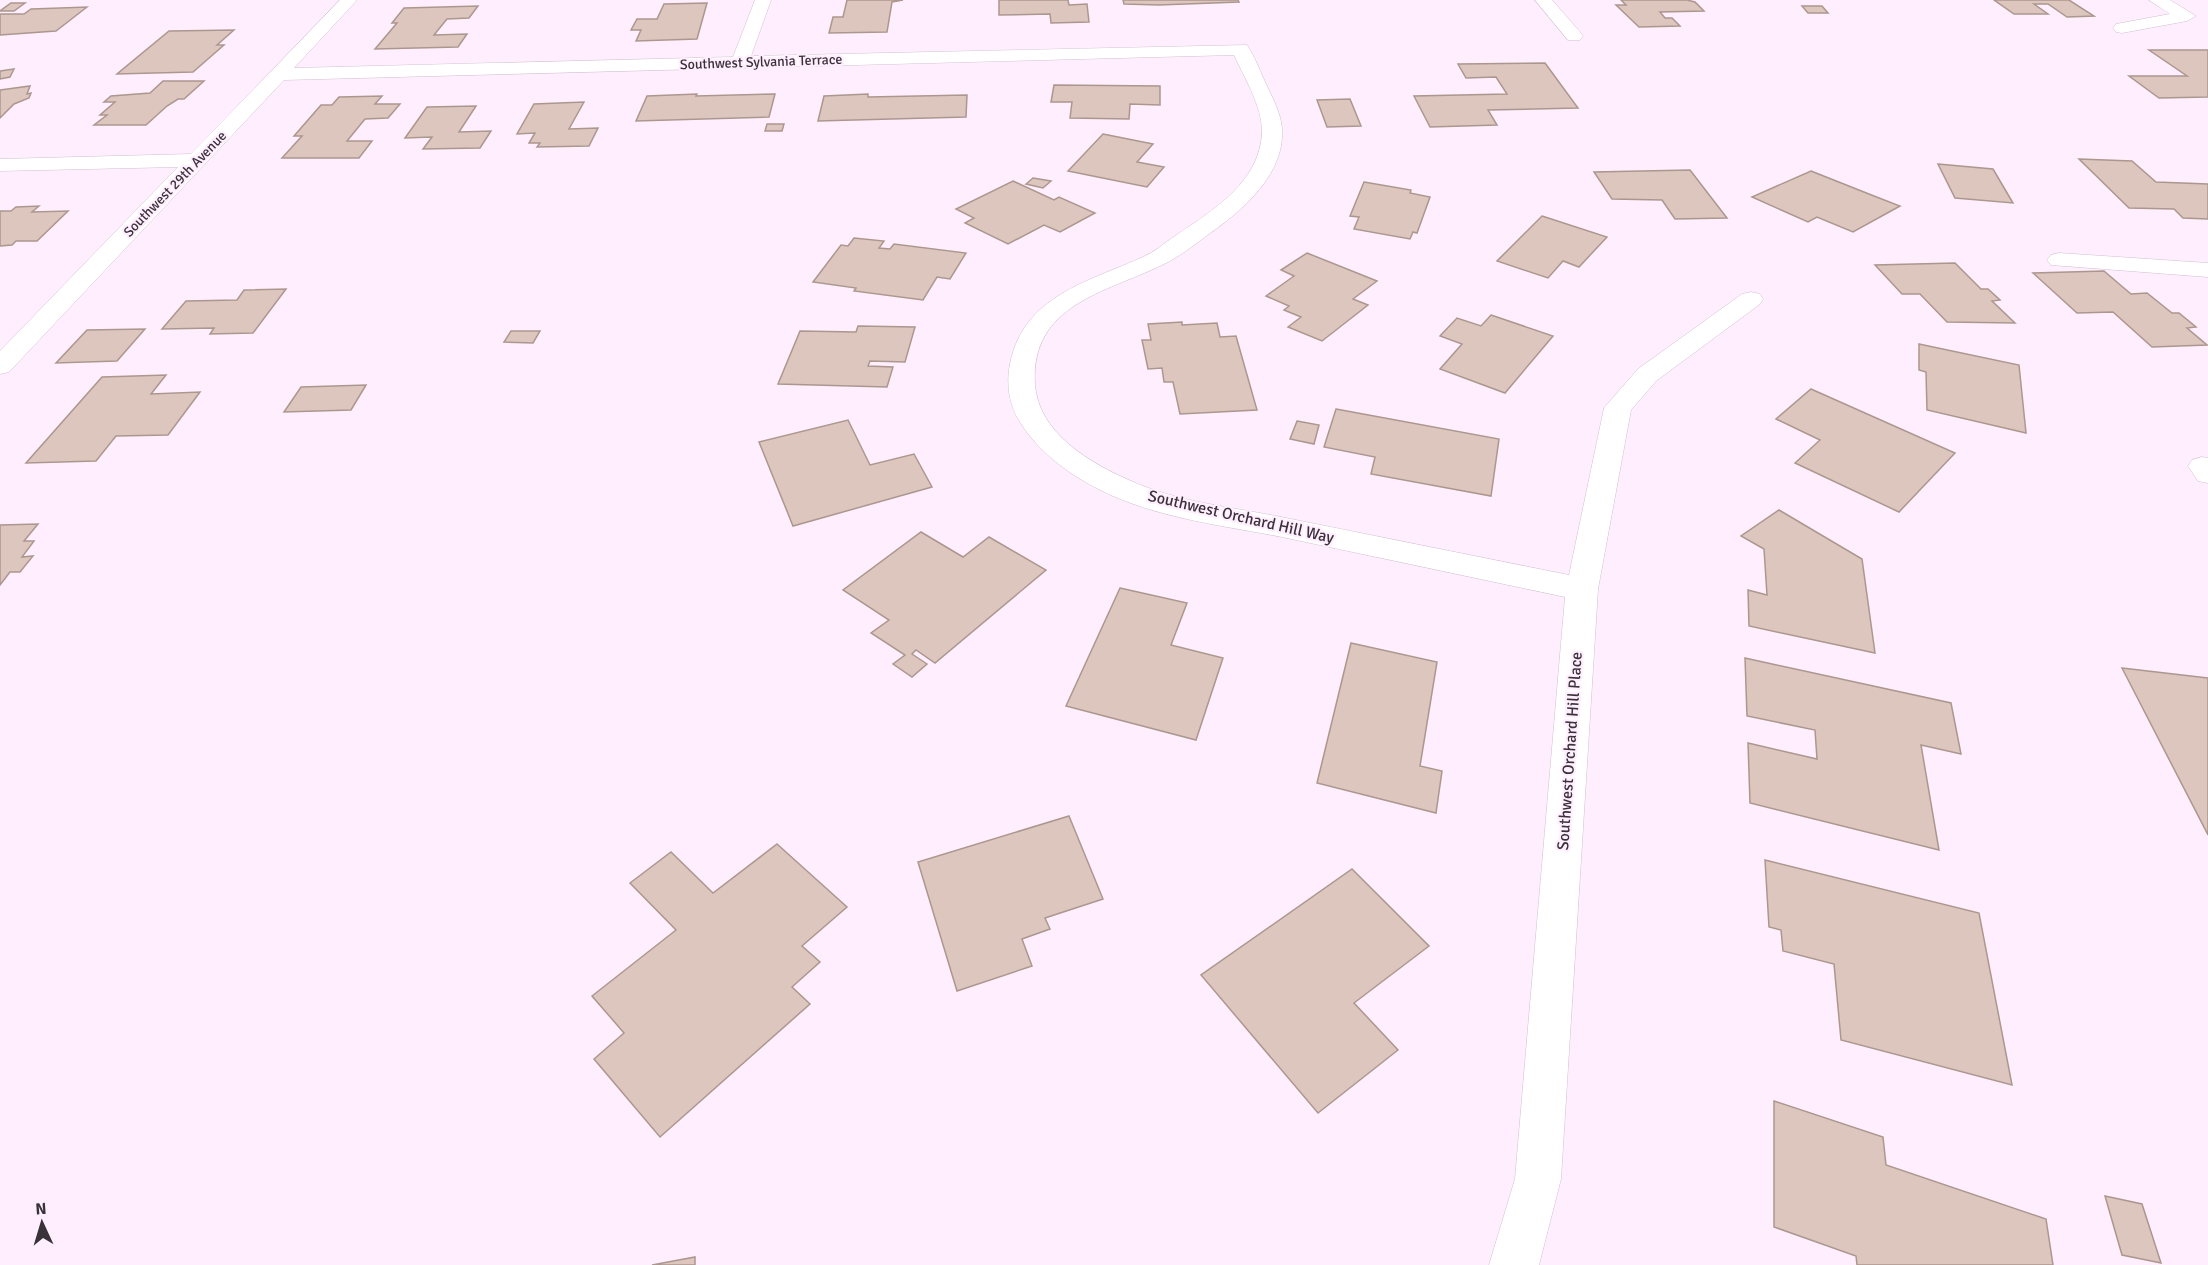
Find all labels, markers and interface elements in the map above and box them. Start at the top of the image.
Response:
street label: Southwest Sylvania Terrace [679,51,843,73]
street label: Southwest 29th Avenue [120,128,230,240]
street label: Southwest Orchard Hill Way [1146,486,1336,548]
street label: Southwest Orchard Hill Place [1553,651,1587,851]
north arrow [12,1193,72,1253]
text: N [35,1199,47,1219]

